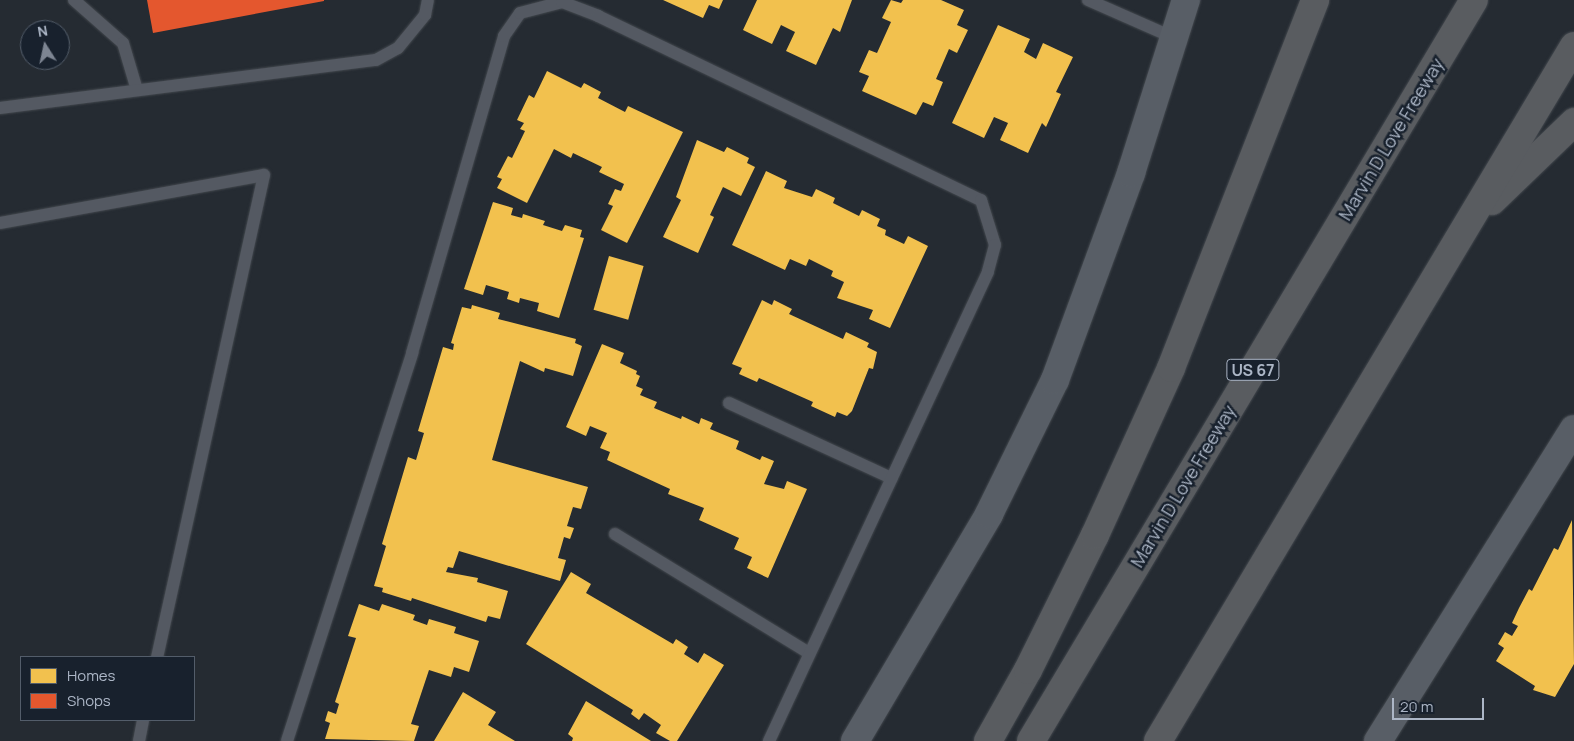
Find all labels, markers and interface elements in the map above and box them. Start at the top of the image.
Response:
north arrow [20,20,70,70]
text: N [36,20,49,41]
street label: Marvin D Love Freeway [1334,54,1448,224]
road number: US 67 [1226,356,1280,384]
street label: Marvin D Love Freeway [1126,401,1240,571]
legend [20,656,195,721]
text: Homes [67,665,115,686]
scale bar [1394,688,1486,720]
text: Shops [67,690,111,711]
text: 20 m [1400,696,1433,717]

